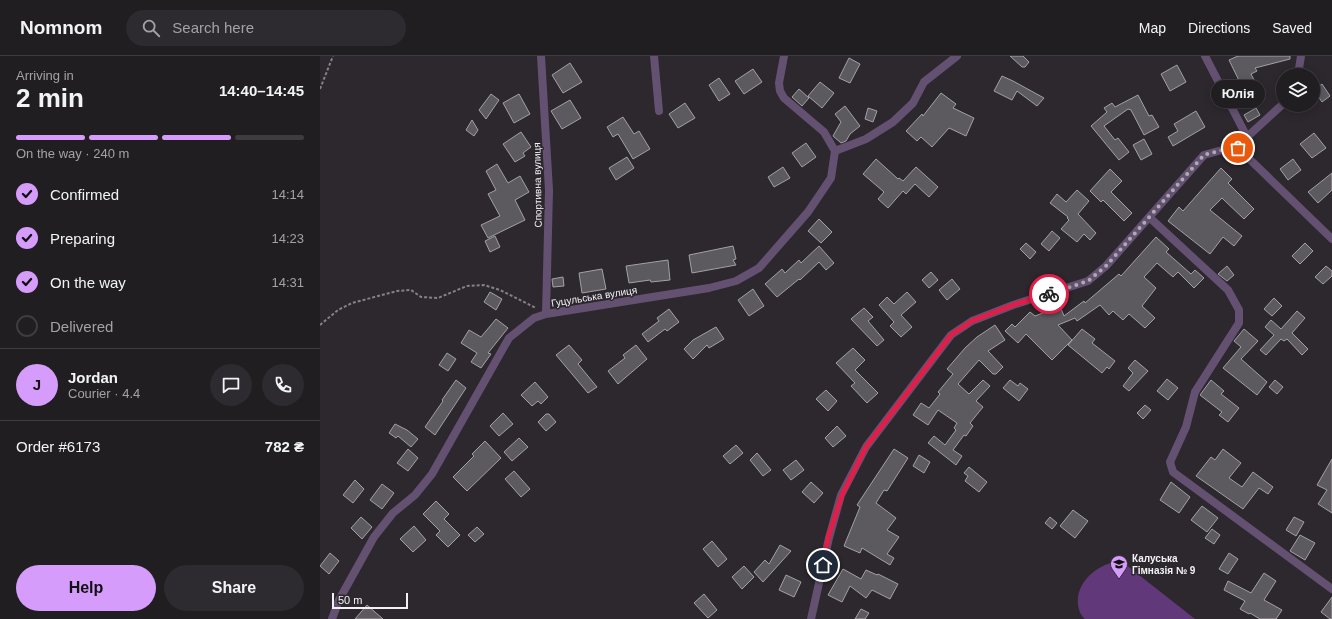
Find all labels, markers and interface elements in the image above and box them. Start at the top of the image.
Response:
search box [126,10,406,46]
text: Nomnom [20,17,102,38]
icon: search [140,17,162,39]
text: Search here [172,19,254,36]
text: Map [1139,20,1166,36]
text: Directions [1188,20,1250,36]
text: Saved [1272,20,1312,36]
text: Arriving in [16,68,74,83]
map controls [1276,68,1320,112]
button: layers [1276,68,1320,112]
callout: Юлія [1211,80,1265,108]
text: 14:40–14:45 [219,82,304,99]
text: 2 min [16,83,84,113]
text: Юлія [1222,86,1254,101]
pin [1221,131,1255,165]
icon: bag [1227,137,1249,159]
street label: Спортивна вулиця [531,142,544,228]
text: On the way · 240 m [16,146,129,161]
icon: check [16,183,38,205]
text: Confirmed [50,186,119,203]
text: 14:14 [271,187,304,202]
icon: check [16,227,38,249]
text: Preparing [50,230,115,247]
text: 14:23 [271,231,304,246]
icon: check [16,271,38,293]
text: On the way [50,274,126,291]
courier [1029,274,1069,314]
text: 14:31 [271,275,304,290]
icon: bike [1038,283,1060,305]
street label: Гуцульська вулиця [550,284,638,309]
text: Delivered [50,318,113,335]
button: chat [210,364,252,406]
button: phone [262,364,304,406]
text: Jordan [68,369,118,386]
text: J [33,376,41,393]
text: Courier · 4.4 [68,386,140,401]
text: Order #6173 [16,438,100,455]
text: 782 ₴ [265,438,304,455]
pin [806,548,840,582]
place label: Калуська Гімназія № 9 [1132,553,1196,576]
icon: home [812,554,834,576]
school or university icon: Калуська Гімназія № 9 [1109,554,1129,579]
button: Help [16,565,156,611]
button: Share [164,565,304,611]
scale bar [332,591,408,610]
text: 50 m [338,594,362,606]

